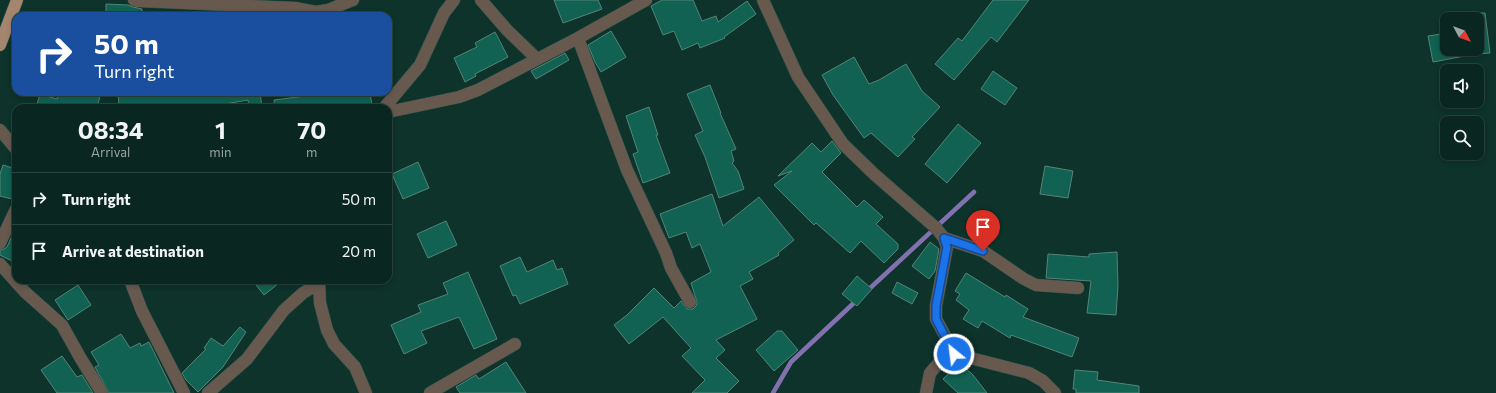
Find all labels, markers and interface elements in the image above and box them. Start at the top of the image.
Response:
north arrow [1440,12,1484,56]
map controls [1440,12,1484,160]
text: 50 m [94,26,159,60]
icon: right [28,28,80,80]
text: Turn right [94,60,174,82]
button: sound [1440,64,1484,108]
text: 08:34 [78,115,144,144]
text: 1 [215,115,226,144]
text: 70 [297,115,326,144]
button: search [1440,116,1484,160]
text: Arrival [91,144,130,160]
text: min [209,144,232,160]
text: m [306,144,317,160]
icon: right [28,188,50,210]
text: Turn right [62,190,131,208]
text: 50 m [342,190,376,208]
pin [966,210,1000,251]
icon: arrive [972,216,994,238]
icon: arrive [28,240,50,262]
text: Arrive at destination [62,242,204,260]
text: 20 m [342,242,376,260]
position arrow [933,333,975,375]

